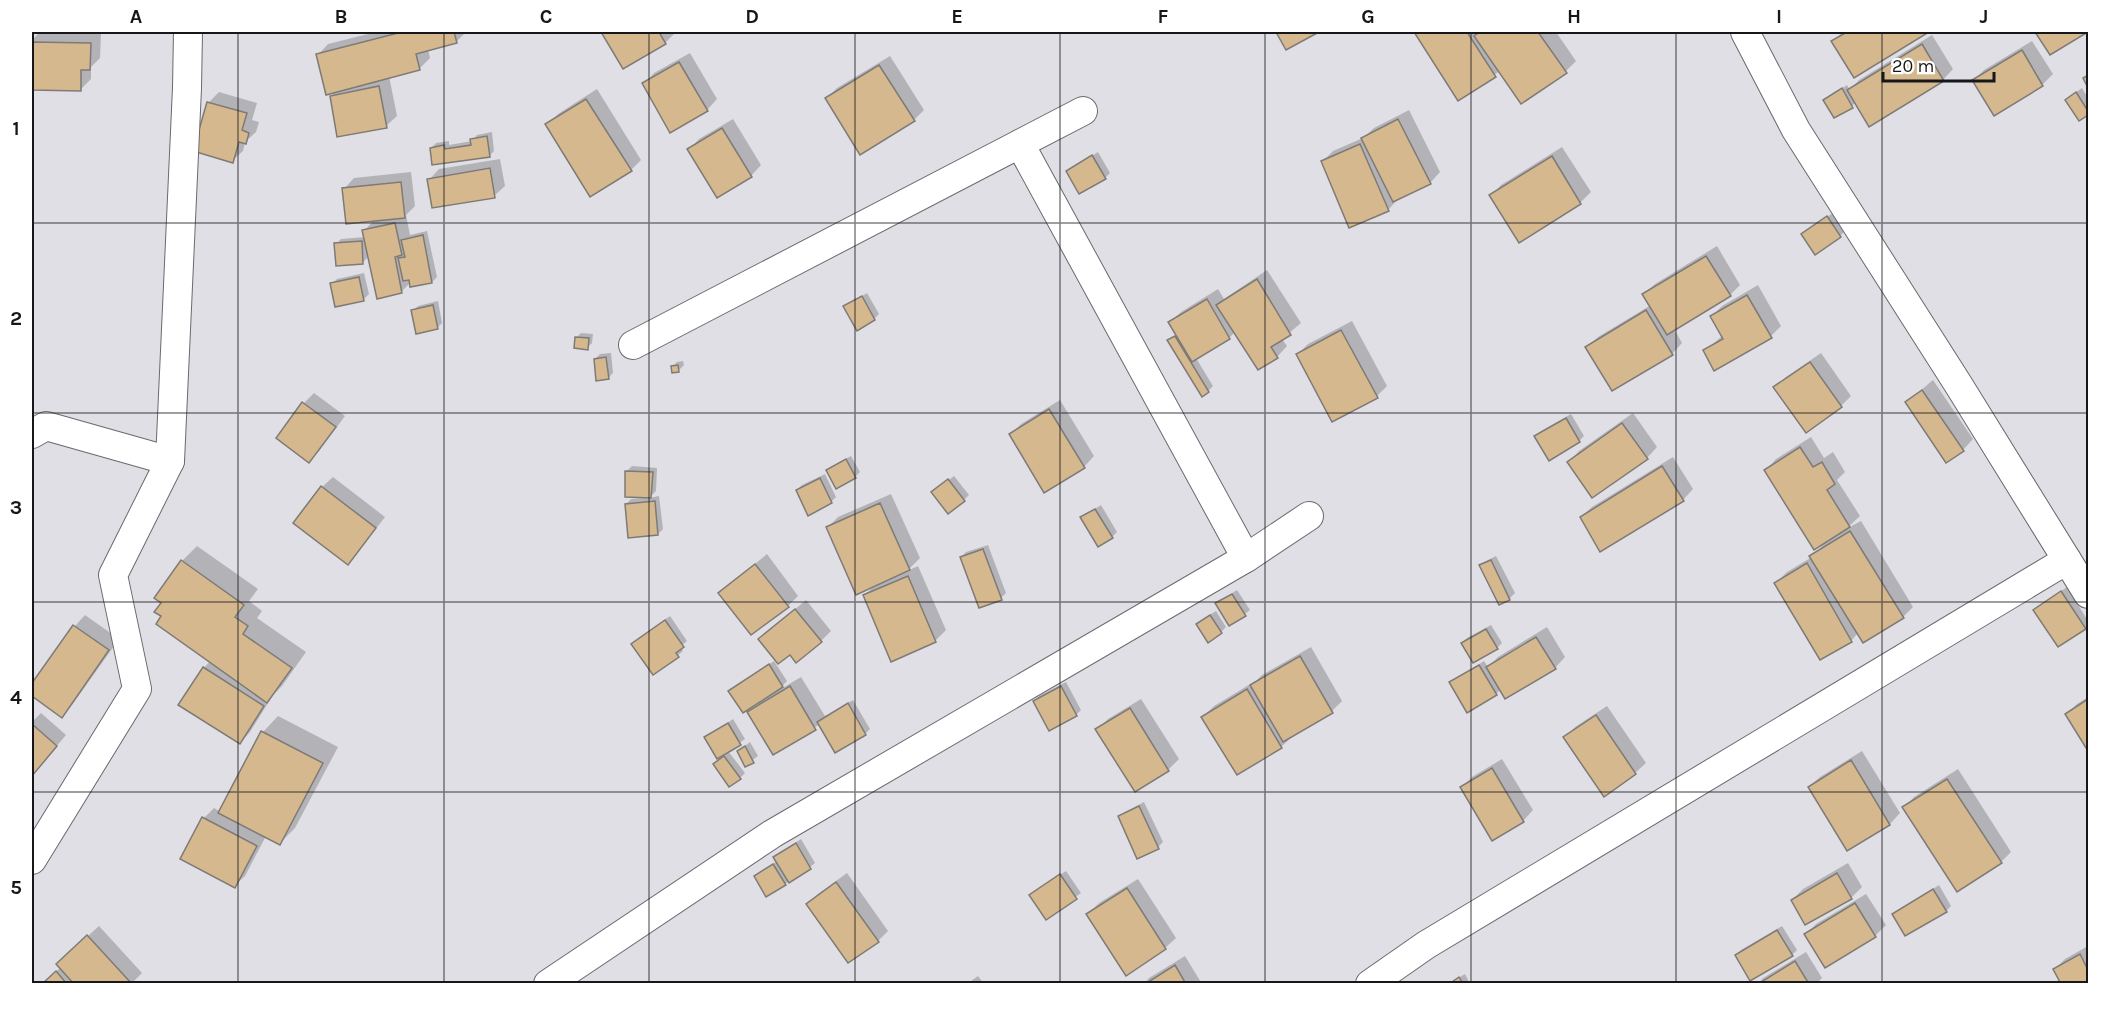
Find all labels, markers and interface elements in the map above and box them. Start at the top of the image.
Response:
text: A [130,5,143,28]
text: B [335,5,347,28]
text: C [540,5,552,28]
text: D [745,5,759,28]
text: E [951,5,963,28]
text: F [1158,5,1169,28]
text: G [1361,5,1375,28]
text: H [1567,5,1581,28]
text: I [1776,5,1782,28]
text: J [1980,5,1988,28]
scale bar [1883,45,1994,83]
text: 20 m [1892,55,1934,77]
text: 1 [12,117,20,140]
text: 2 [10,307,22,330]
text: 3 [10,496,22,519]
text: 4 [10,686,22,709]
text: 5 [10,876,22,899]

